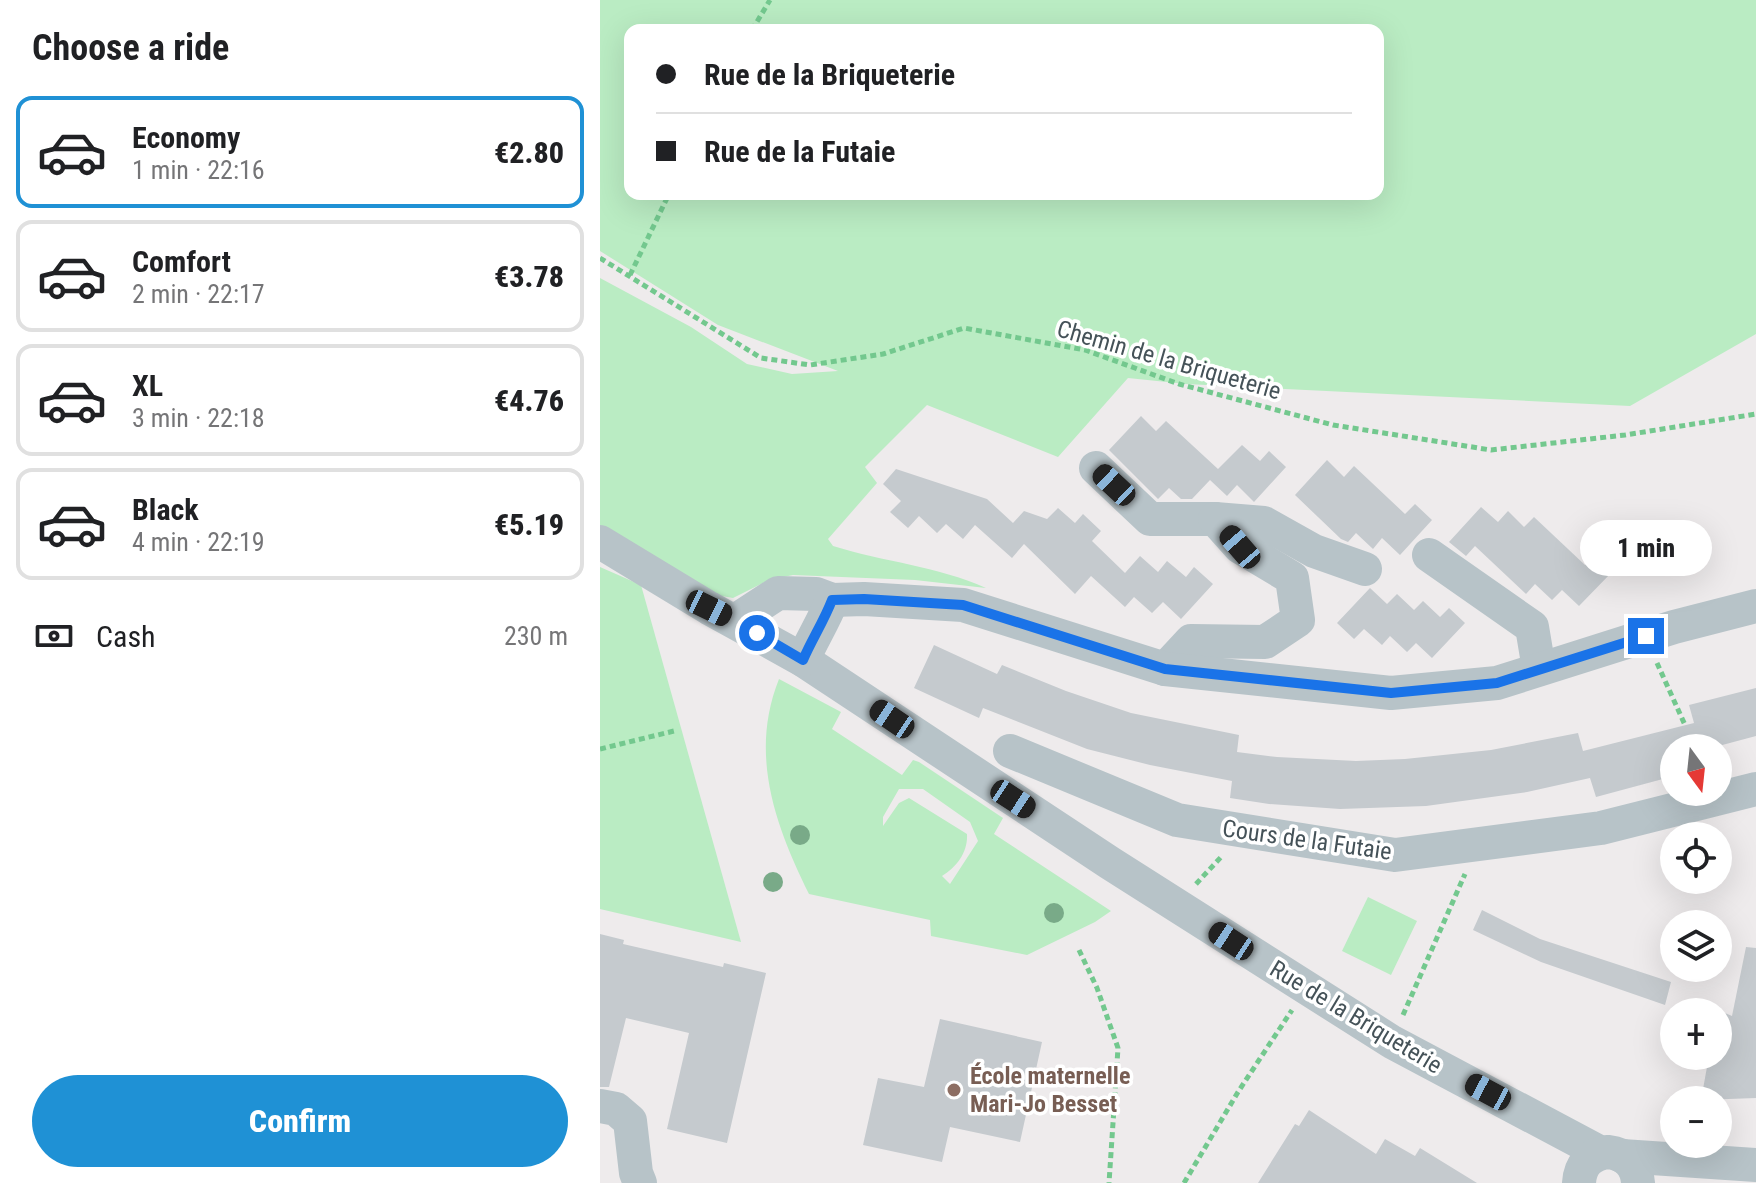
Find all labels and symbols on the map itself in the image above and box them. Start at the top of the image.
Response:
street label: Chemin de la Briqueterie [1054,315,1284,405]
car [1088,460,1140,510]
callout: 1 min [1580,520,1712,576]
car [1215,521,1265,573]
car [682,587,736,629]
route start [739,615,775,651]
route end [1628,618,1664,654]
car [865,696,919,742]
north arrow [1660,734,1732,806]
car [986,776,1040,822]
street label: Cours de la Futaie [1221,814,1393,866]
car [1204,918,1258,964]
street label: Rue de la Briqueterie [1265,955,1447,1079]
place label: École maternelle Mari-Jo Besset [970,1062,1130,1118]
car [1461,1070,1515,1114]
marker: École maternelle Mari-Jo Besset [945,1081,963,1099]

